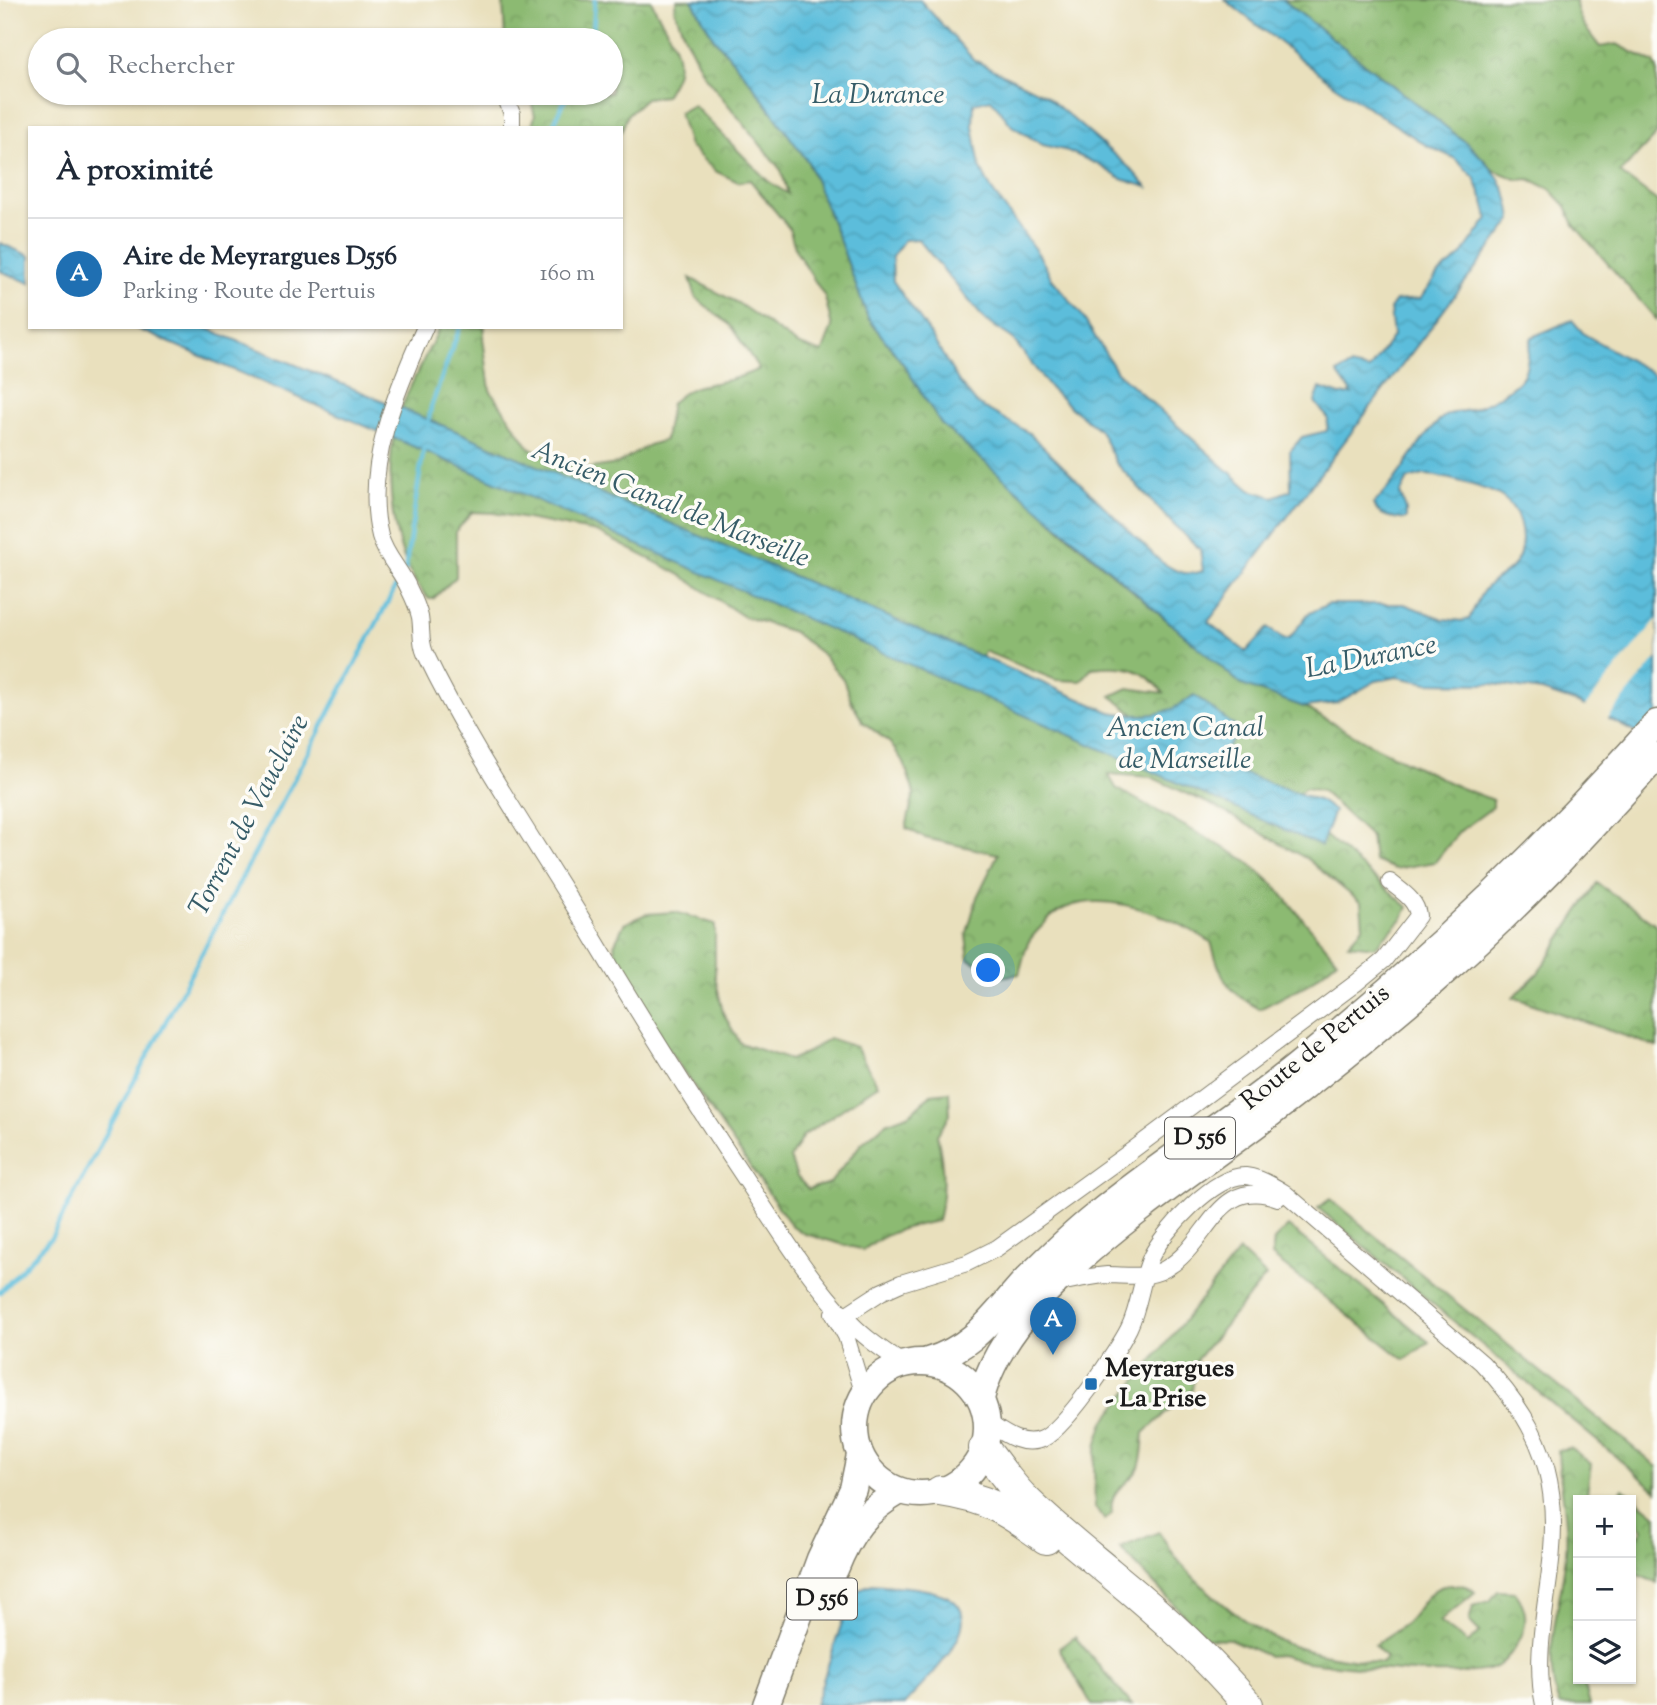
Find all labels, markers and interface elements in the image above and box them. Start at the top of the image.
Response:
search box [28,28,623,105]
icon: search [52,48,90,86]
text: Rechercher [108,48,235,85]
water label: La Durance [812,76,944,116]
text: À proximité [56,150,213,193]
text: Aire de Meyrargues D556 [123,239,397,276]
text: A [70,258,88,291]
text: 160 m [540,258,595,291]
text: Parking · Route de Pertuis [123,276,375,309]
water label: Ancien Canal de Marseille [525,431,815,579]
water label: La Durance [1302,626,1440,690]
water label: Torrent de Vauclaire [180,708,320,924]
water label: Ancien Canal de Marseille [1106,709,1264,781]
your location [971,953,1005,987]
street label: Route de Pertuis [1233,976,1399,1120]
road number: D 556 [1165,1118,1235,1158]
pin: A [1030,1297,1076,1355]
place label: Meyrargues - La Prise [1105,1351,1234,1418]
marker: Meyrargues - La Prise [1083,1376,1099,1392]
map controls [1573,1495,1636,1684]
button: + [1573,1495,1636,1558]
button: − [1573,1558,1636,1621]
road number: D 556 [787,1578,857,1619]
button: layers [1573,1621,1636,1684]

